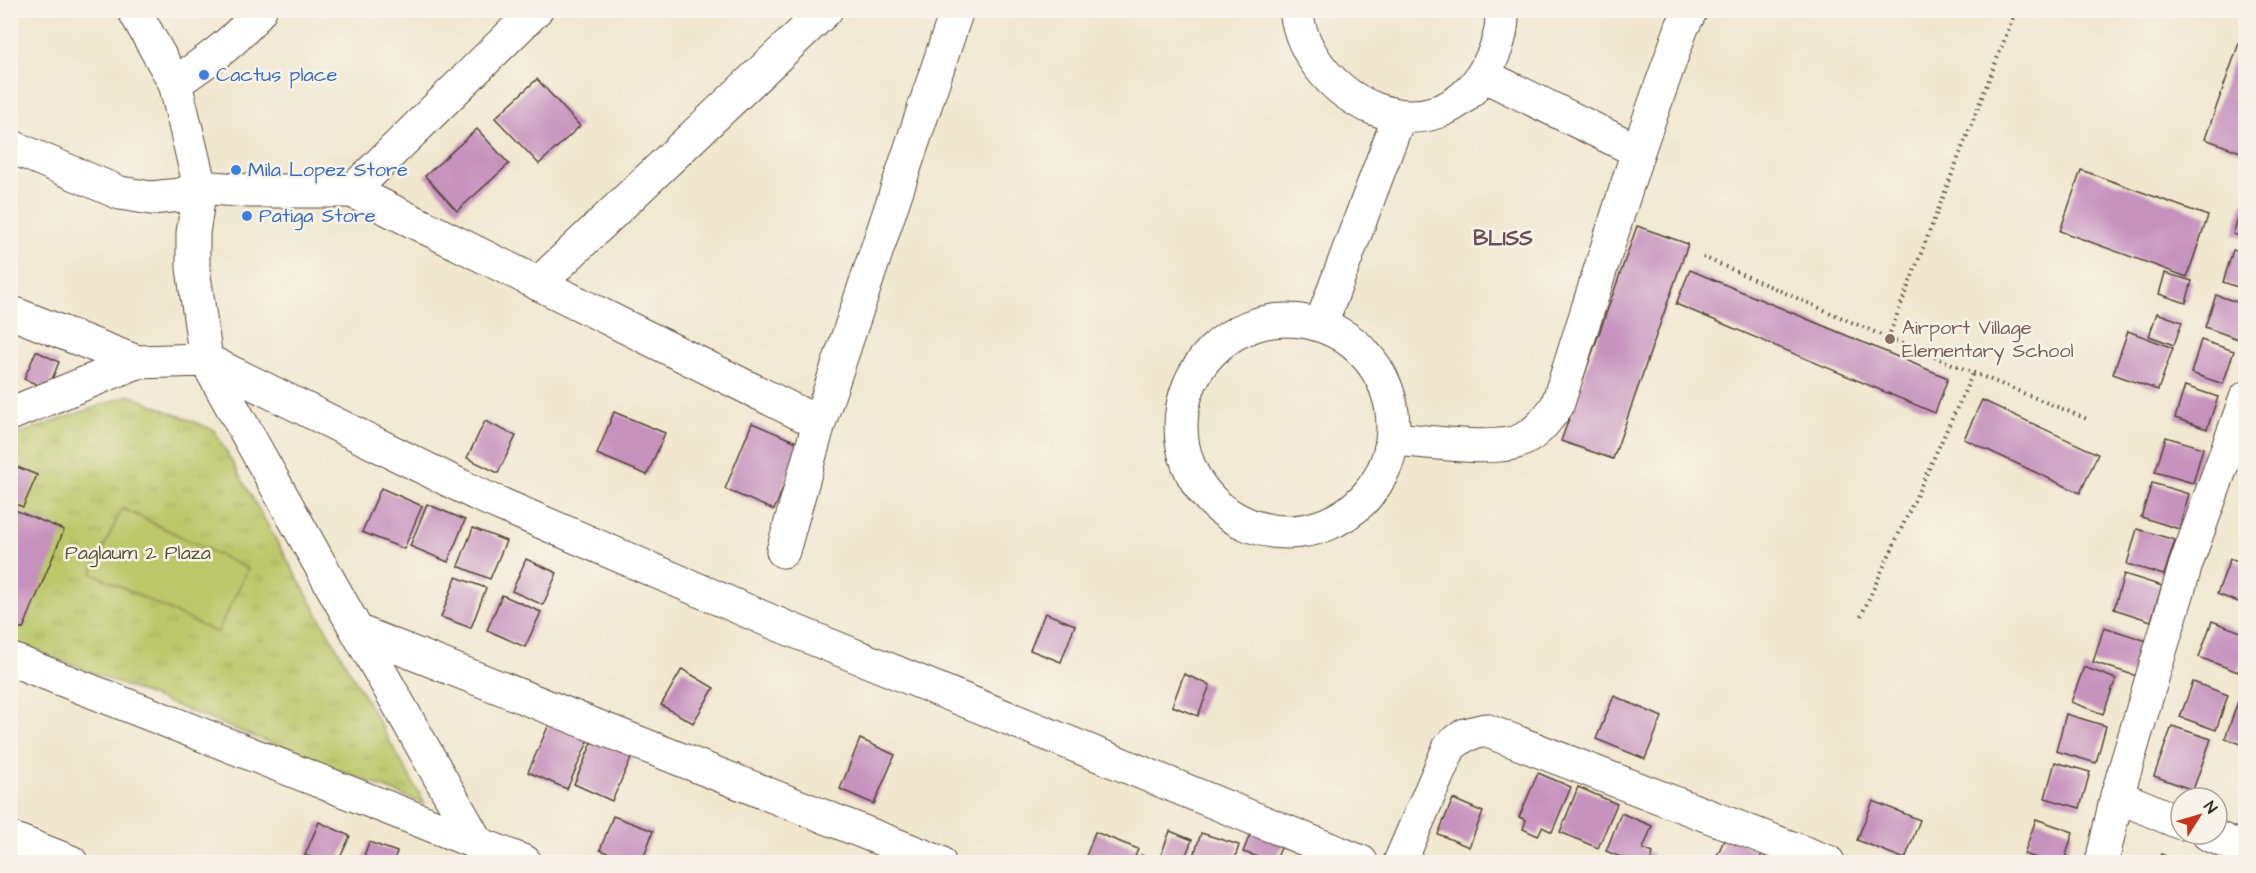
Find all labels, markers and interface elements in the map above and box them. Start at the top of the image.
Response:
place label: Cactus place [216,61,337,89]
marker: Cactus place [197,68,211,82]
place label: Mila Lopez Store [248,156,408,184]
marker: Mila Lopez Store [229,163,243,177]
place label: Patiga Store [259,202,376,231]
marker: Patiga Store [240,209,254,223]
district label: BLISS [1473,224,1533,253]
place label: Airport Village Elementary School [1902,314,2074,366]
marker: Airport Village Elementary School [1883,332,1897,346]
park label: Paglaum 2 Plaza [65,539,211,568]
north arrow [2169,786,2229,846]
text: N [2198,797,2222,818]

